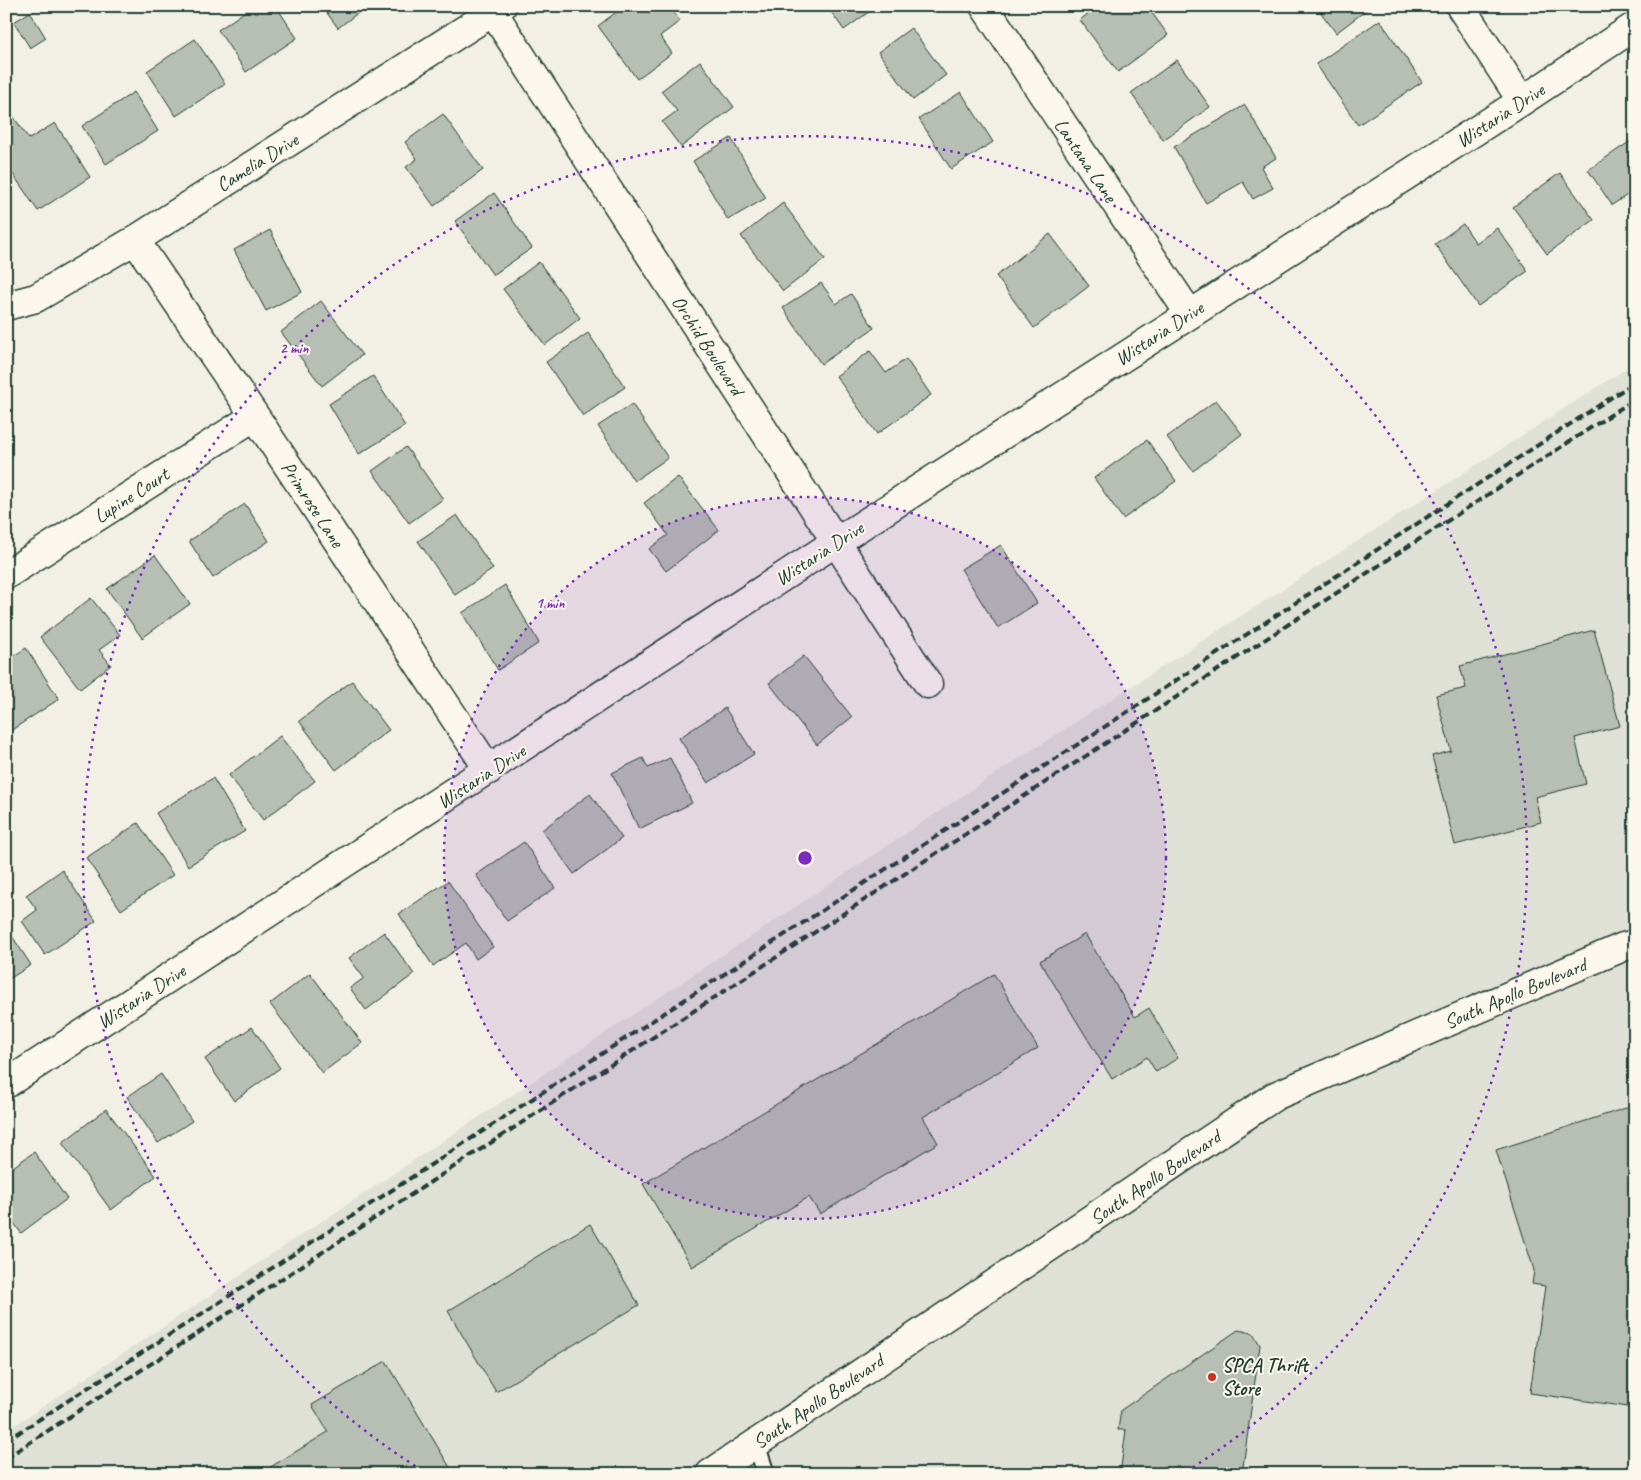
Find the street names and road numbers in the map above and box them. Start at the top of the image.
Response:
street label: Wistaria Drive [1451,77,1550,153]
street label: Lantana Lane [1048,114,1124,208]
street label: Camelia Drive [212,127,304,197]
street label: Orchid Boulevard [666,291,751,403]
street label: Wistaria Drive [1110,295,1209,371]
street label: Primrose Lane [275,456,350,553]
street label: Lupine Court [89,461,175,529]
street label: Wistaria Drive [770,515,869,591]
street label: Wistaria Drive [432,738,531,814]
street label: South Apollo Boulevard [1440,951,1593,1035]
street label: Wistaria Drive [92,958,191,1034]
street label: South Apollo Boulevard [1085,1123,1228,1230]
street label: South Apollo Boulevard [748,1347,891,1454]

